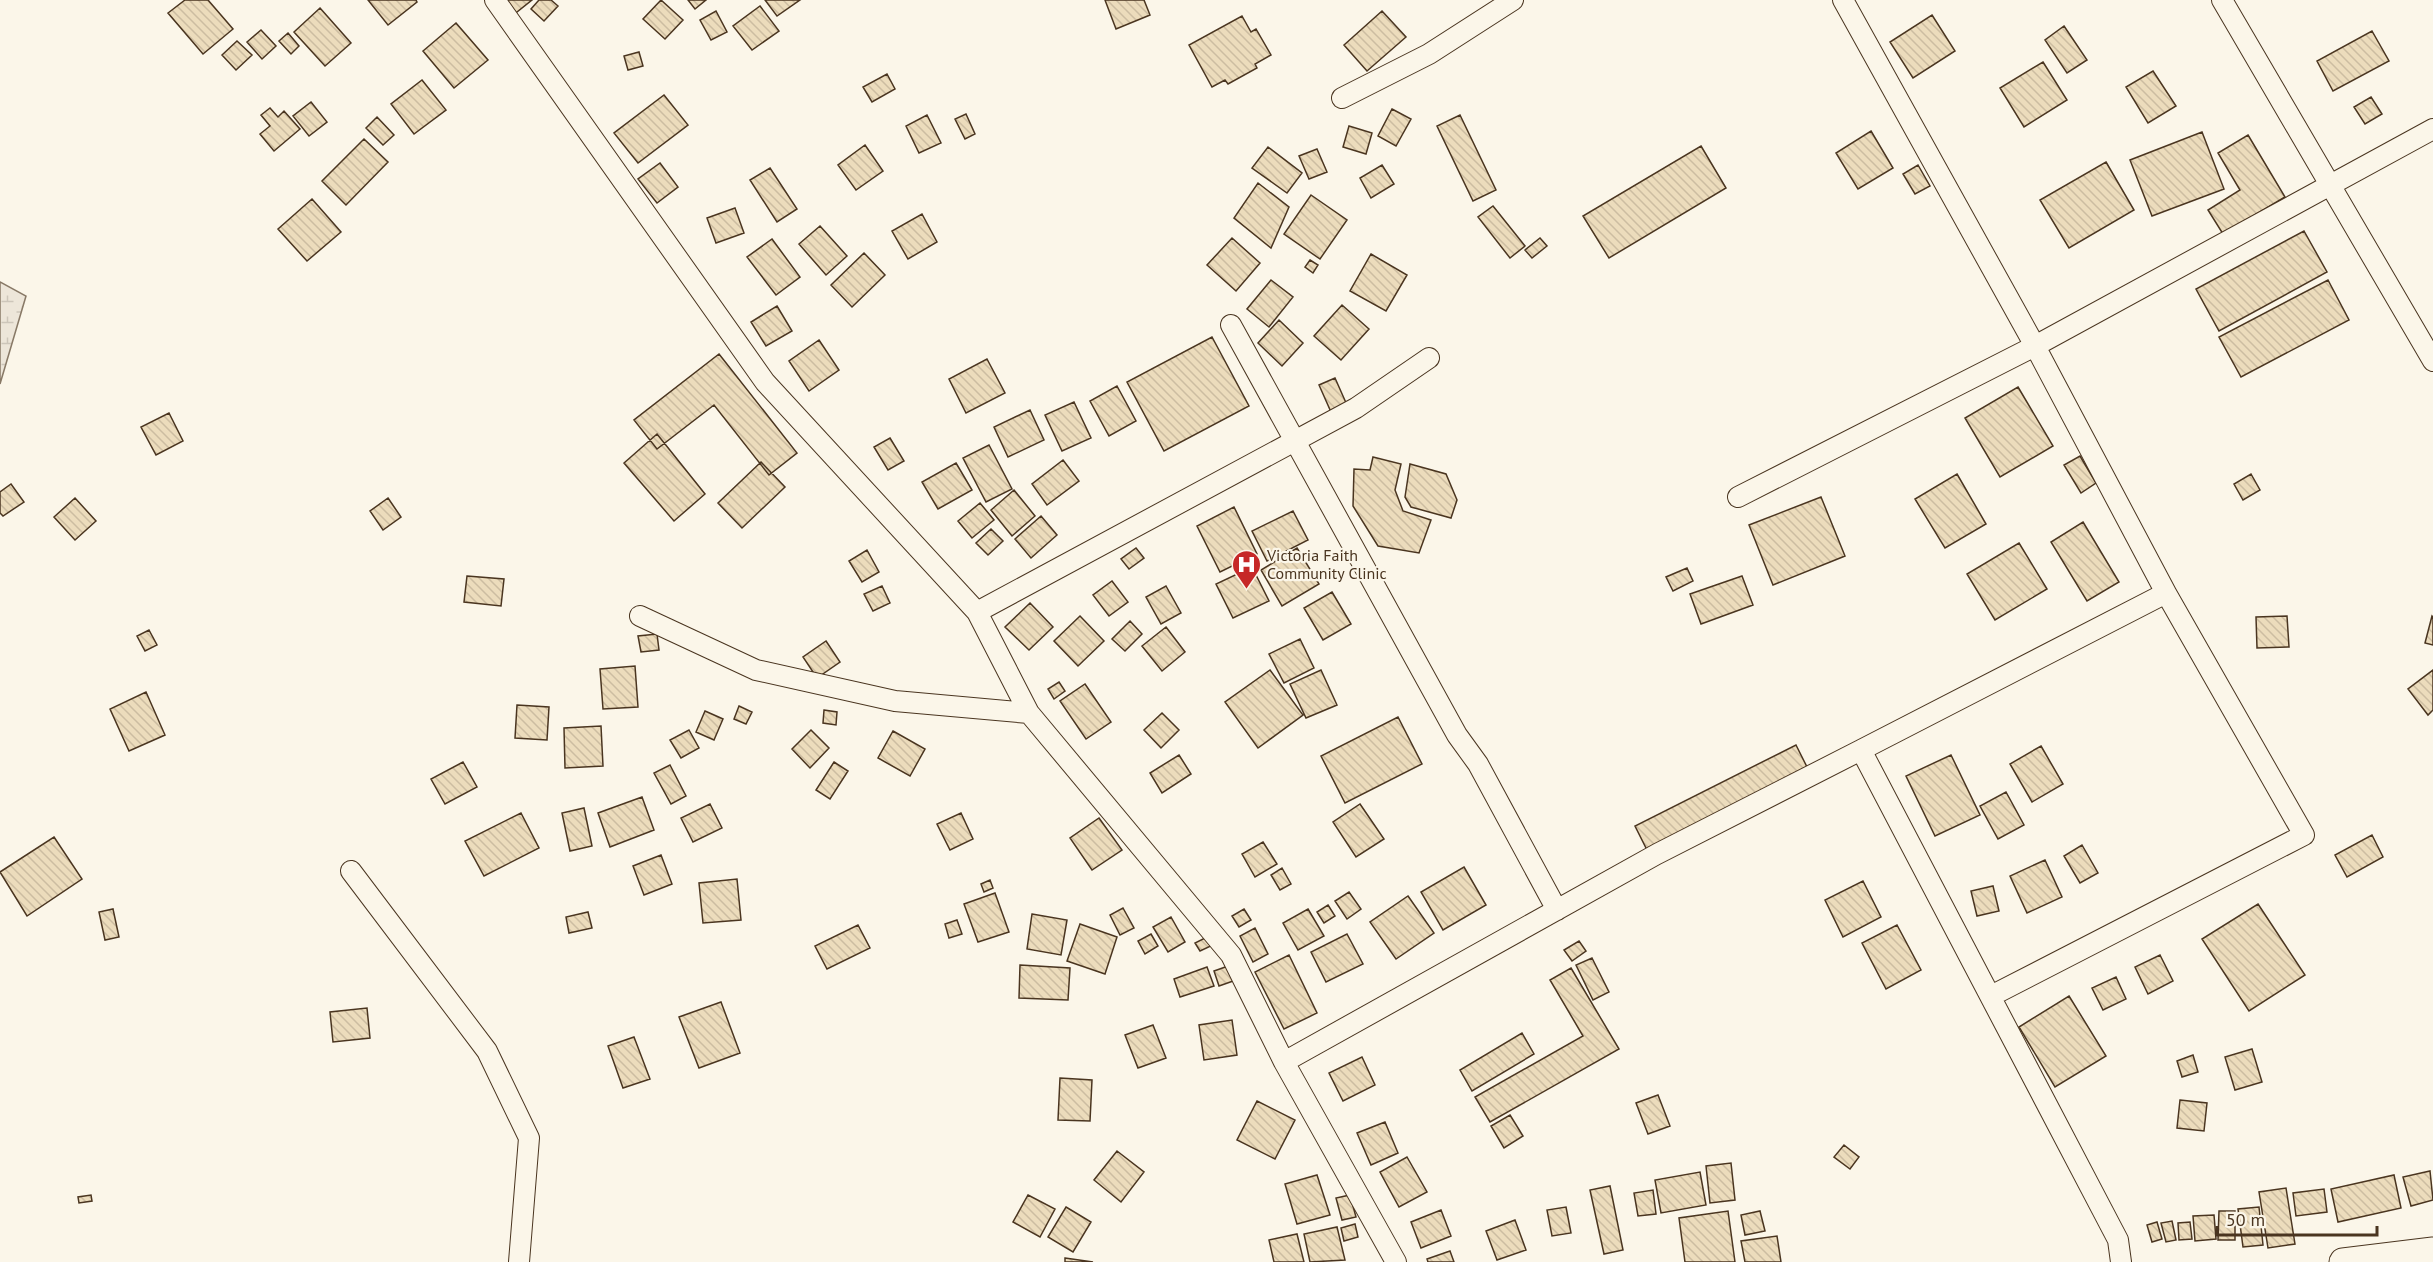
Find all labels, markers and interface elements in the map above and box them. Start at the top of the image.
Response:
place label: Victoria Faith Community Clinic [1266,545,1387,583]
hospital icon: Victoria Faith Community Clinic [1230,548,1262,590]
scale bar [2217,1199,2378,1237]
text: 50 m [2226,1208,2265,1231]

